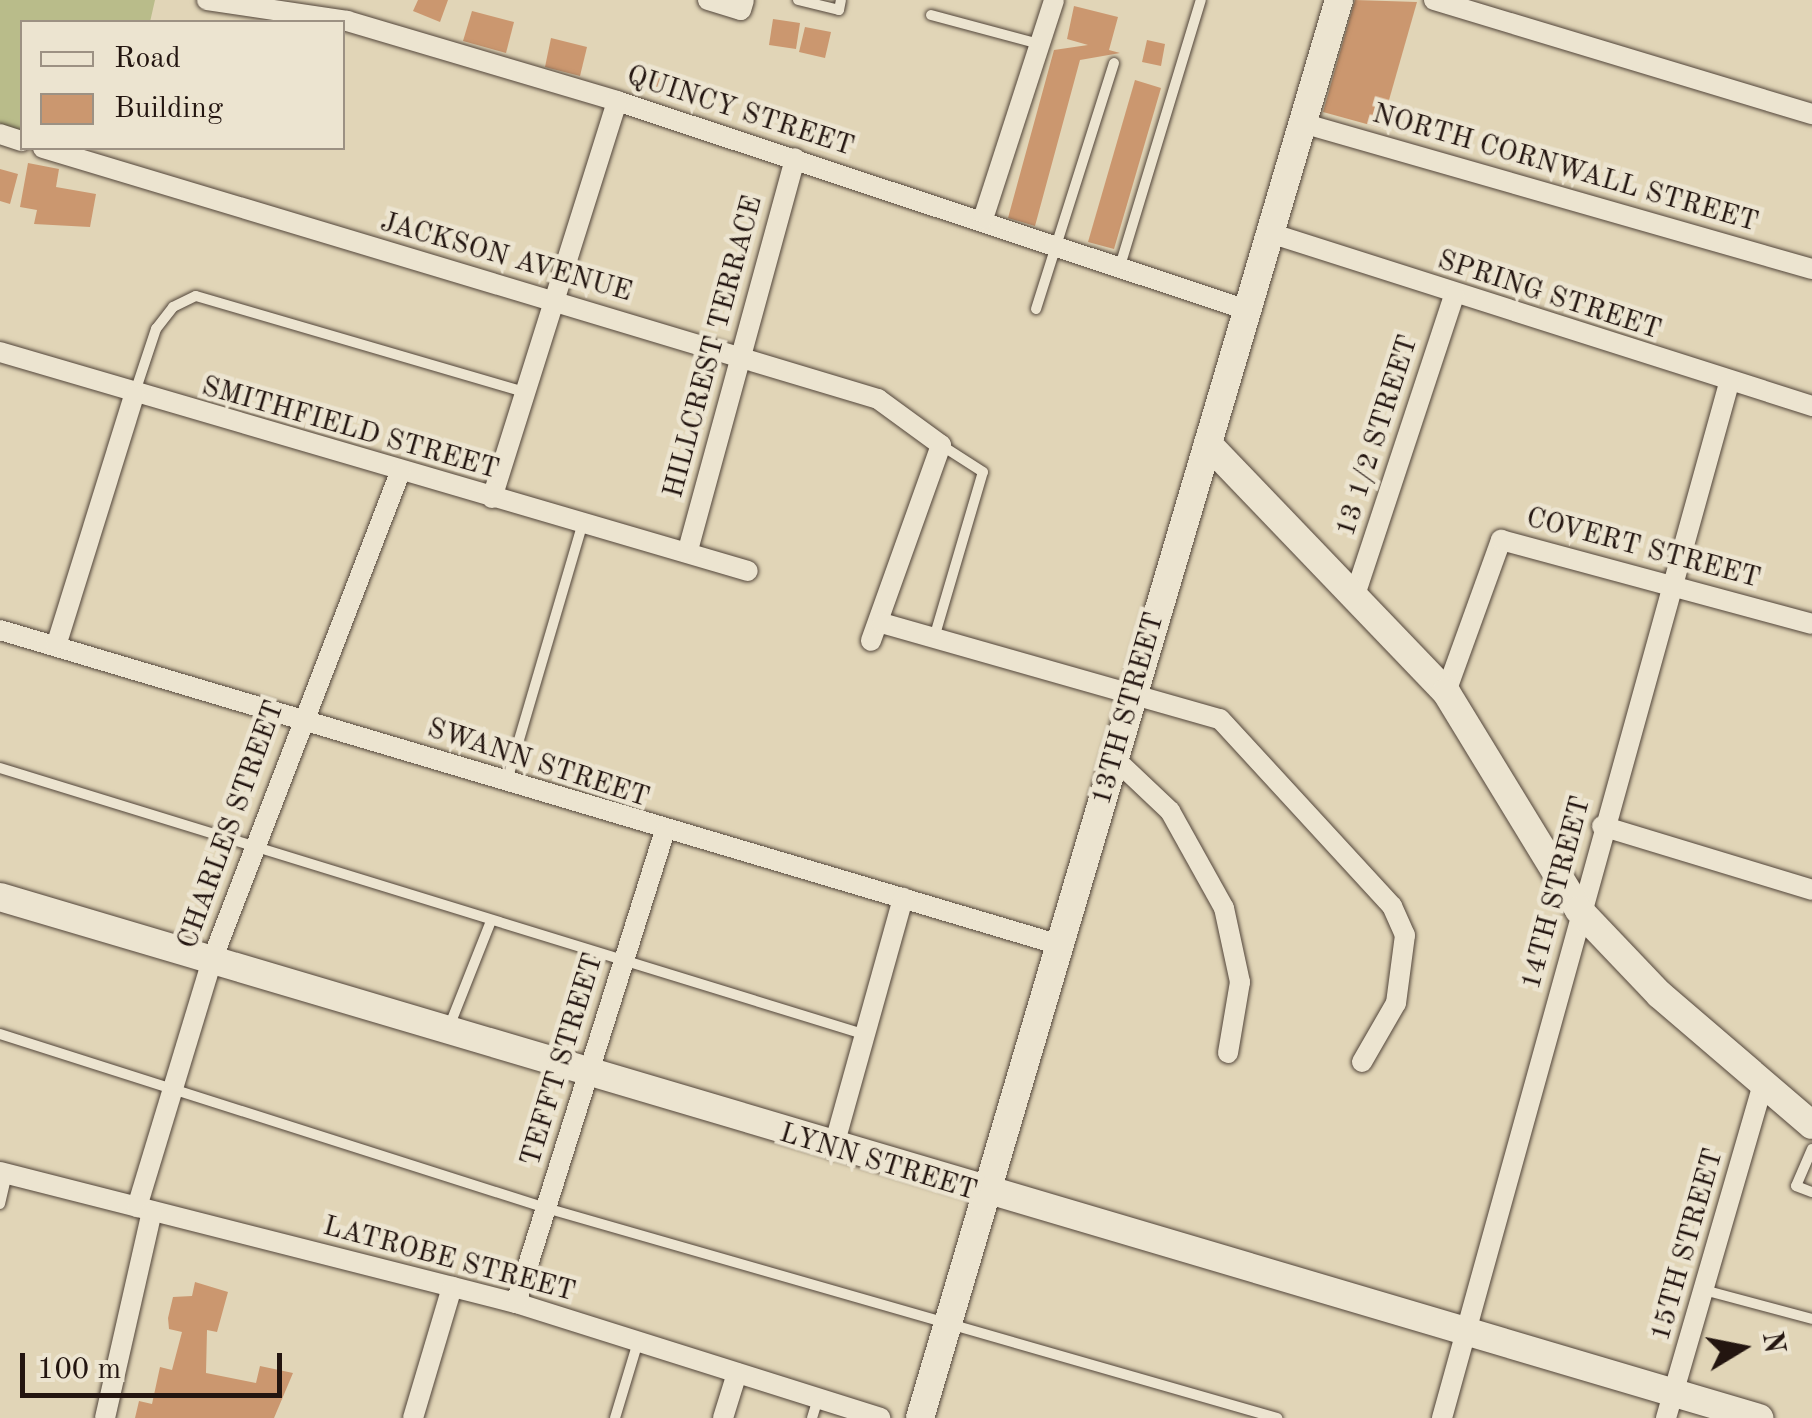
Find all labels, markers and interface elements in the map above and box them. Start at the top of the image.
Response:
legend [20,20,345,150]
text: Road [114,44,181,74]
street label: QUINCY STREET [622,59,858,165]
text: Building [114,94,223,124]
street label: NORTH CORNWALL STREET [1368,98,1762,240]
street label: HILLCREST TERRACE [657,192,771,502]
street label: JACKSON AVENUE [376,206,636,310]
street label: SPRING STREET [1433,244,1665,348]
street label: 13 1/2 STREET [1330,331,1426,541]
street label: SMITHFIELD STREET [197,370,503,488]
street label: COVERT STREET [1522,502,1764,596]
street label: 13TH STREET [1086,609,1172,809]
street label: CHARLES STREET [171,696,293,954]
street label: SWANN STREET [423,712,653,816]
street label: 14TH STREET [1515,793,1599,993]
street label: TEFFT STREET [515,949,611,1171]
street label: LYNN STREET [775,1117,981,1209]
street label: 15TH STREET [1645,1145,1731,1345]
street label: LATROBE STREET [319,1210,579,1310]
north arrow [1692,1298,1792,1398]
text: N [1756,1330,1787,1356]
scale bar [25,1333,288,1395]
text: 100 m [37,1355,121,1385]

